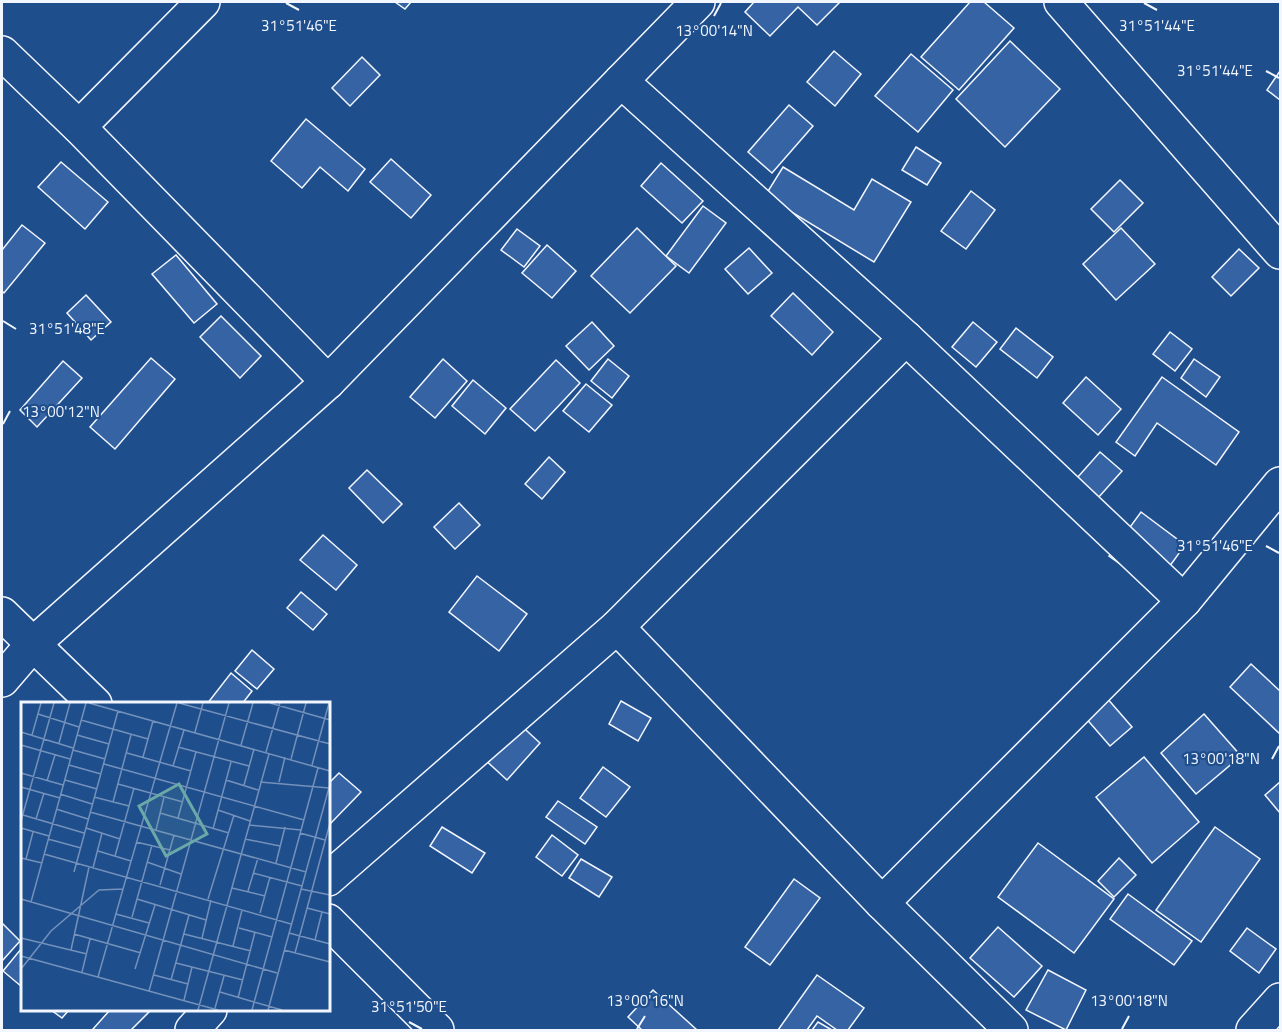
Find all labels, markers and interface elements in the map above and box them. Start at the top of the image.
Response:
text: 31°51'46"E [261,14,337,37]
text: 31°51'44"E [1119,14,1195,37]
text: 13°00'14"N [675,19,753,42]
text: 31°51'44"E [1177,59,1253,82]
text: 31°51'48"E [29,317,105,340]
text: 13°00'12"N [22,400,100,423]
text: 31°51'46"E [1177,534,1253,557]
inset map [21,702,330,1011]
text: 13°00'18"N [1182,747,1260,770]
text: 13°00'16"N [606,989,684,1012]
text: 13°00'18"N [1090,989,1168,1012]
text: 31°51'50"E [371,995,447,1018]

